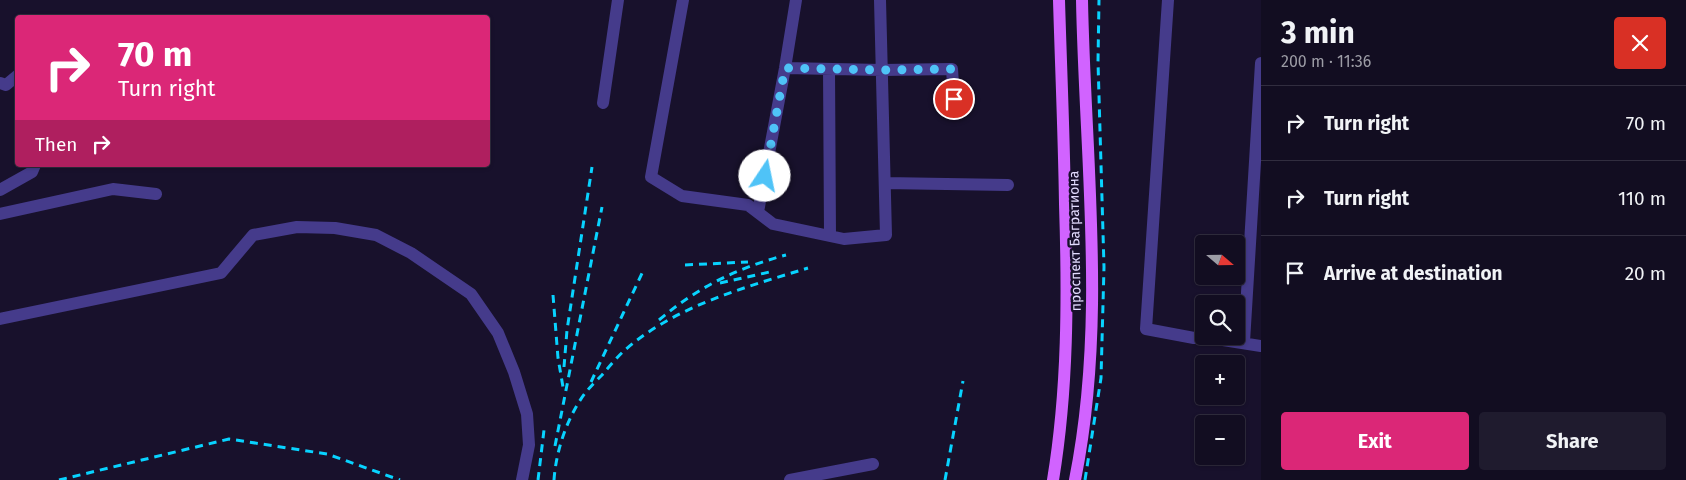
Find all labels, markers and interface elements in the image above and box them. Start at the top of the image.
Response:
text: 3 min [1281,15,1355,51]
button: close [1614,17,1666,69]
text: 70 m [118,33,192,75]
icon: right [35,35,100,100]
text: 200 m · 11:36 [1281,52,1371,71]
text: Turn right [118,75,215,102]
pin [933,78,975,120]
icon: arrive [940,85,968,113]
icon: right [1281,109,1309,137]
text: Turn right [1324,112,1409,135]
text: 70 m [1626,112,1666,135]
icon: right [87,130,115,158]
text: Then [35,133,77,156]
position arrow [738,149,790,201]
street label: проспект Багратиона [1065,171,1085,311]
icon: right [1281,184,1309,212]
text: Turn right [1324,187,1409,210]
text: 110 m [1618,187,1666,210]
north arrow [1195,235,1245,285]
map controls [1195,235,1245,465]
icon: arrive [1281,259,1309,287]
text: Arrive at destination [1324,262,1503,285]
text: 20 m [1625,262,1666,285]
button: search [1195,295,1245,345]
button: + [1195,355,1245,405]
button: Exit [1281,412,1469,470]
button: Share [1479,412,1666,470]
button: − [1195,415,1245,465]

